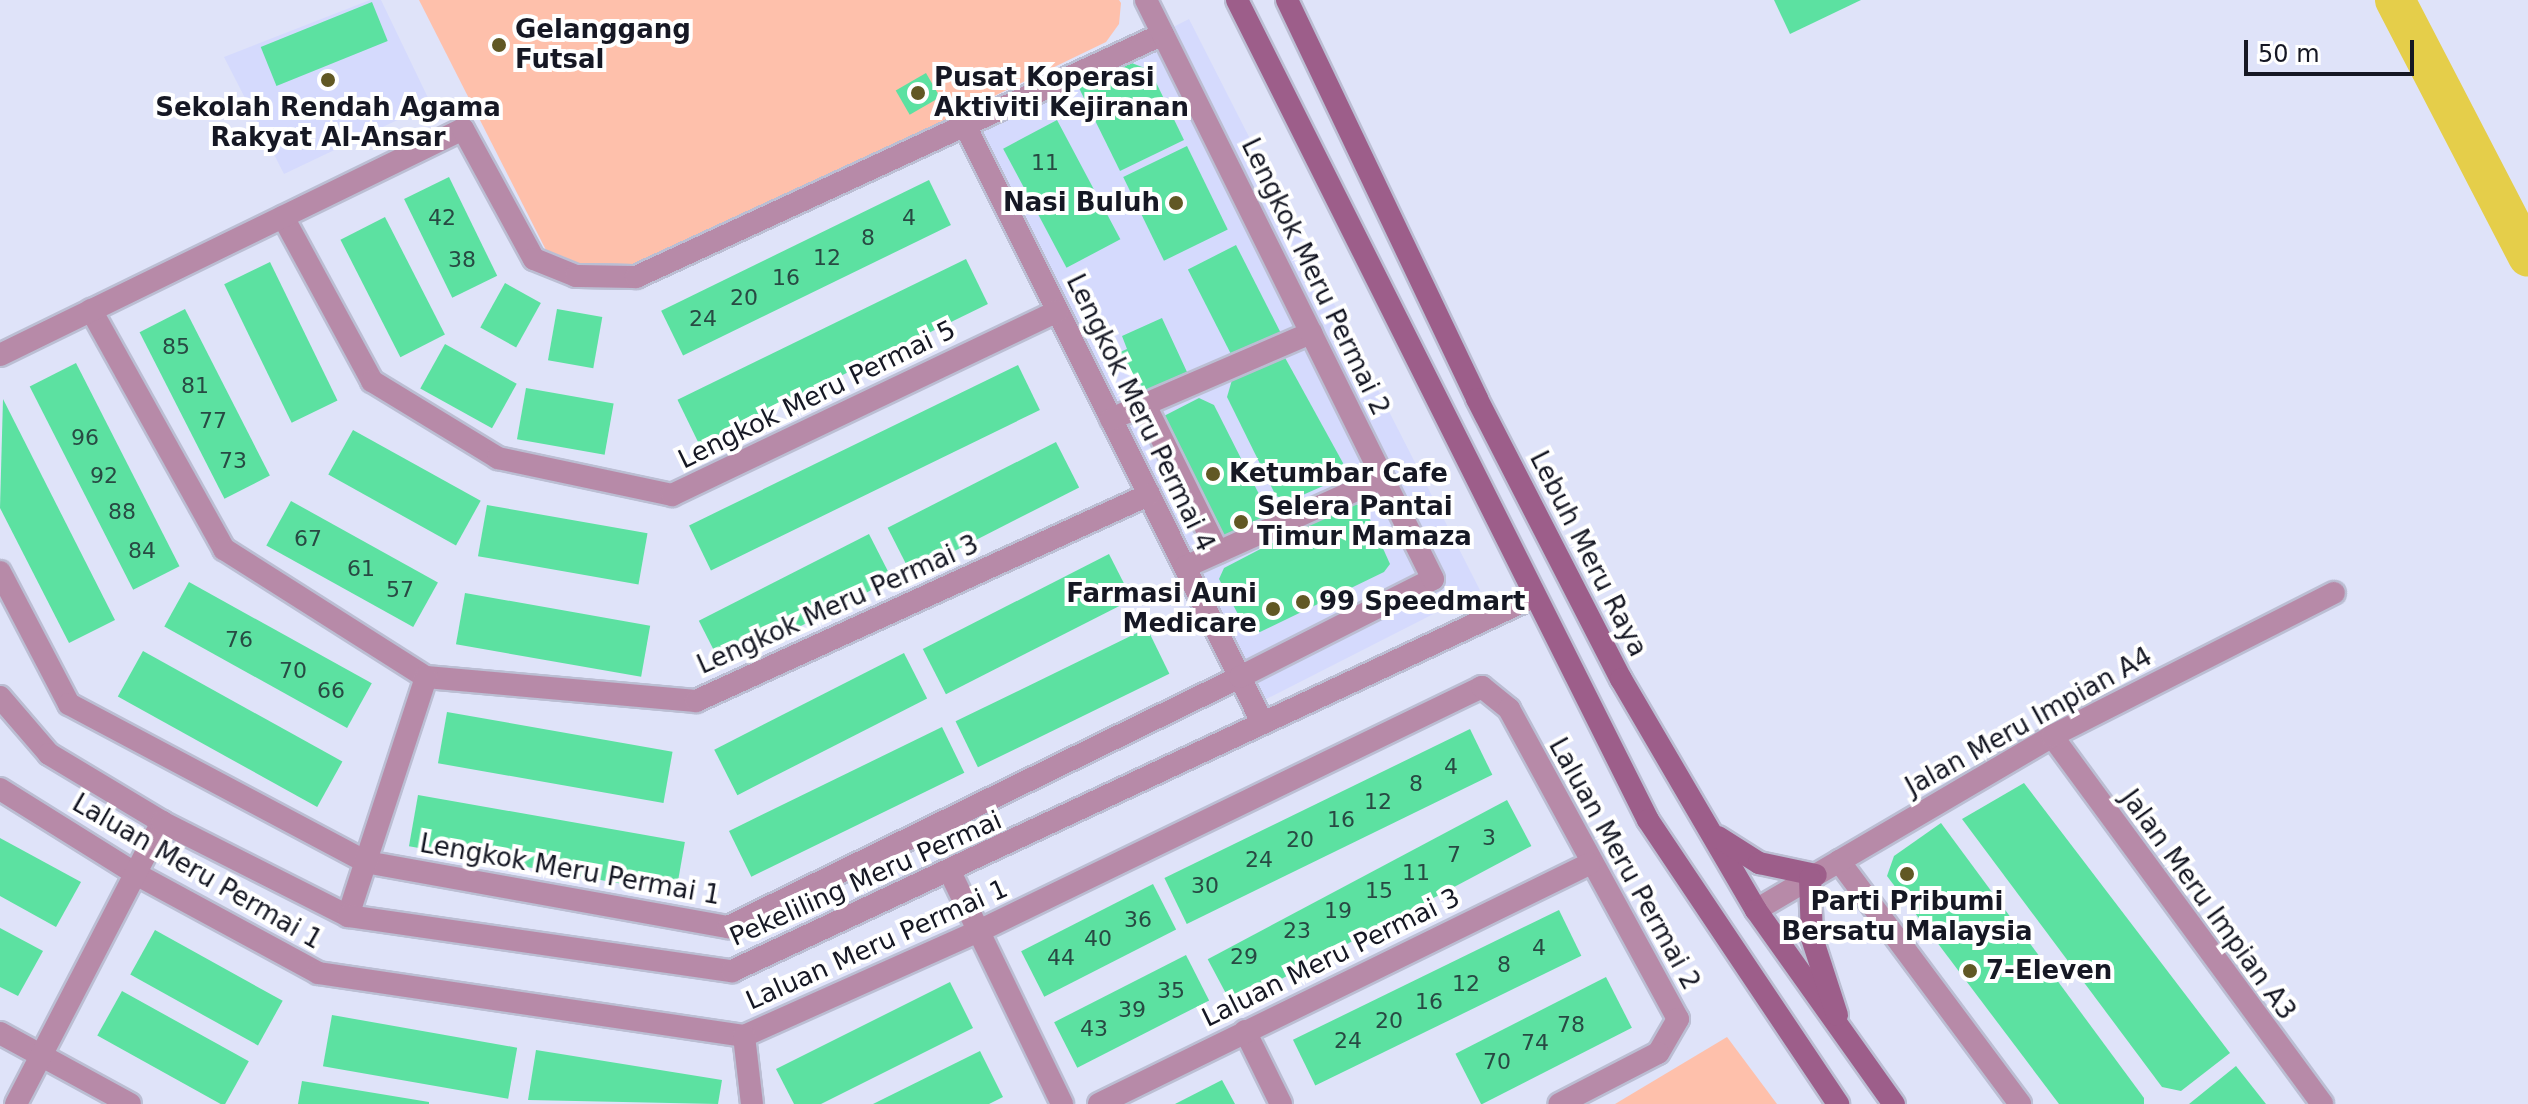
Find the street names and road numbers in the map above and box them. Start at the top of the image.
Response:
street label: Lengkok Meru Permai 2 [1234,133,1396,421]
street label: Lengkok Meru Permai 4 [1059,269,1221,557]
street label: Lengkok Meru Permai 5 [673,314,961,476]
street label: Lebuh Meru Raya [1523,446,1653,662]
street label: Lengkok Meru Permai 3 [693,529,983,681]
street label: Jalan Meru Impian A4 [1900,641,2158,803]
street label: Laluan Meru Permai 2 [1542,733,1706,995]
street label: Jalan Meru Impian A3 [2114,784,2302,1026]
street label: Laluan Meru Permai 1 [67,788,327,956]
street label: Pekeliling Meru Permai [725,805,1007,953]
street label: Lengkok Meru Permai 1 [417,828,723,912]
street label: Laluan Meru Permai 1 [741,873,1013,1017]
street label: Laluan Meru Permai 3 [1197,882,1465,1034]

